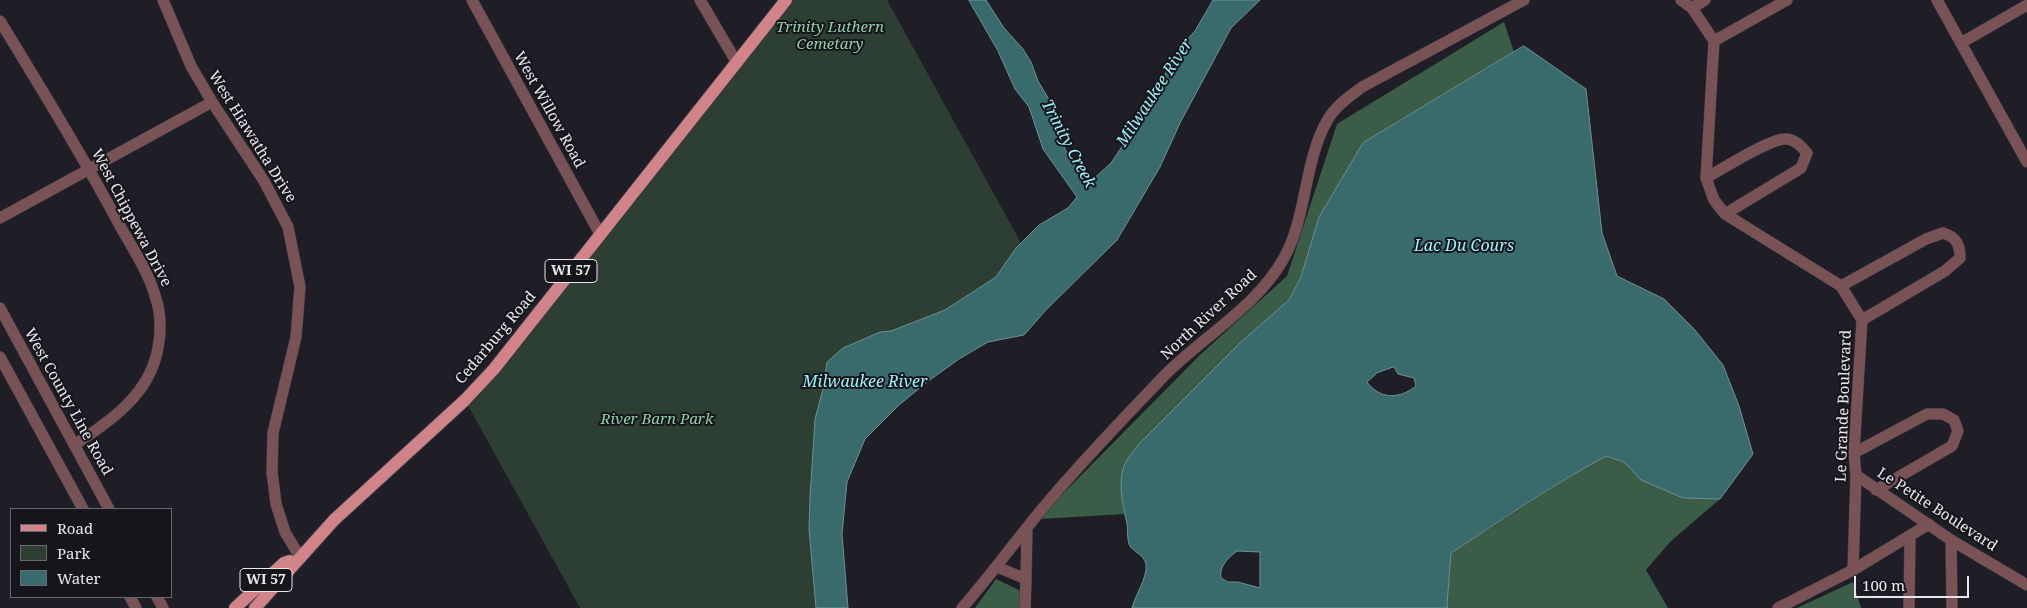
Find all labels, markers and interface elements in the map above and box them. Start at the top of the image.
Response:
park label: Trinity Luthern Cemetary [776,19,884,54]
water label: Milwaukee River [1113,35,1197,151]
street label: West Willow Road [510,49,588,171]
street label: West Hiawatha Drive [204,68,300,206]
water label: Trinity Creek [1037,97,1099,191]
street label: West Chippewa Drive [87,146,175,290]
water label: Lac Du Cours [1414,236,1514,256]
road number: WI 57 [545,260,597,282]
street label: North River Road [1157,266,1261,364]
street label: Cedarburg Road [452,288,540,388]
street label: West County Line Road [20,325,116,479]
street label: Le Grande Boulevard [1832,330,1856,482]
water label: Milwaukee River [803,372,927,392]
park label: River Barn Park [601,411,713,429]
street label: Le Petite Boulevard [1874,464,2000,556]
legend [10,508,172,598]
text: Road [57,518,93,538]
text: Park [57,543,90,563]
scale bar [1857,566,1972,598]
text: Water [57,568,100,588]
road number: WI 57 [240,568,292,592]
text: 100 m [1862,575,1905,595]

